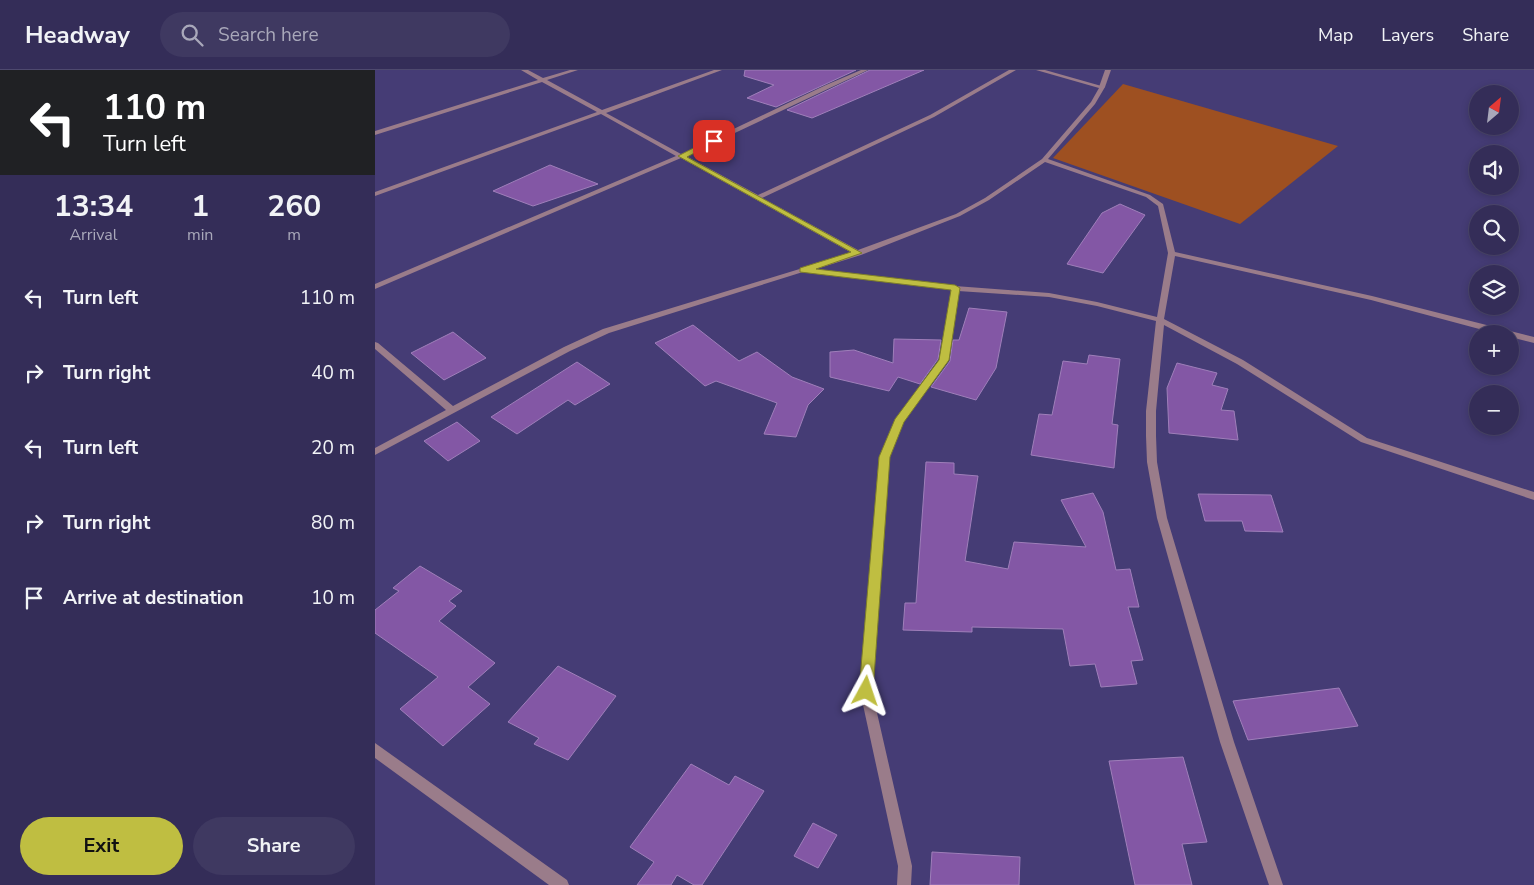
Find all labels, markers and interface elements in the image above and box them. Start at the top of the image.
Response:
search box [160,12,510,57]
text: Headway [25,19,130,51]
icon: search [178,21,206,49]
text: Search here [218,22,319,48]
text: Map [1318,23,1353,47]
text: Layers [1381,23,1434,47]
text: Share [1462,23,1509,47]
text: 110 m [103,84,206,131]
north arrow [1469,85,1519,135]
map controls [1469,85,1519,435]
icon: left [20,90,85,155]
pin [693,120,735,162]
icon: arrive [700,127,728,155]
text: Turn left [103,129,186,159]
button: sound [1469,145,1519,195]
text: 13:34 [54,186,133,227]
text: 1 [191,186,209,227]
text: 260 [267,186,321,227]
button: search [1469,205,1519,255]
text: Arrival [69,224,118,246]
text: min [187,224,213,246]
text: m [287,224,301,246]
button: layers [1469,265,1519,315]
icon: left [20,284,48,312]
text: Turn left [63,285,138,311]
text: 110 m [300,285,355,311]
button: + [1469,325,1519,375]
icon: right [20,359,48,387]
text: Turn right [63,360,150,386]
text: 40 m [311,360,355,386]
button: − [1469,385,1519,435]
icon: left [20,434,48,462]
text: Turn left [63,435,138,461]
text: 20 m [311,435,355,461]
icon: right [20,509,48,537]
text: Turn right [63,510,150,536]
text: 80 m [311,510,355,536]
icon: arrive [20,584,48,612]
text: Arrive at destination [63,585,244,611]
text: 10 m [311,585,355,611]
position arrow [839,664,891,716]
button: Exit [20,817,183,875]
button: Share [193,817,355,875]

